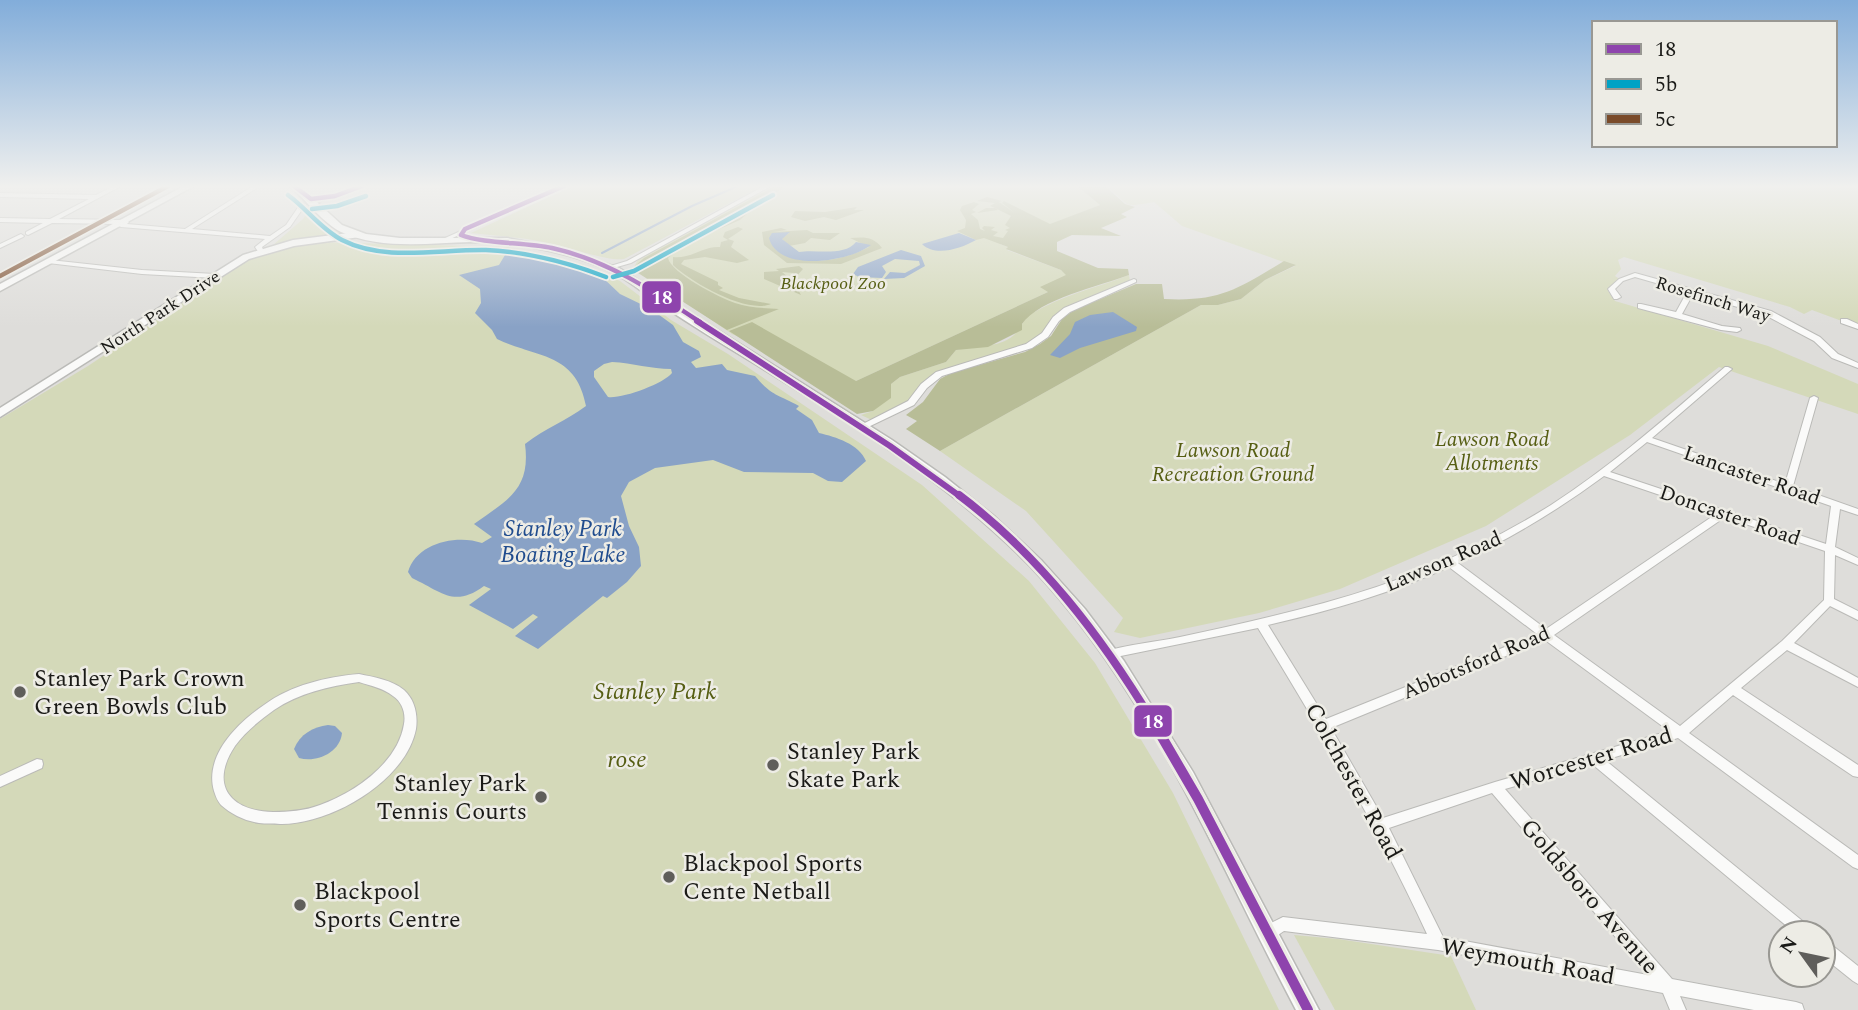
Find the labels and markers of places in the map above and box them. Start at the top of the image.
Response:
place label: Stanley Park Crown Green Bowls Club [34,661,245,725]
marker: Stanley Park Crown Green Bowls Club [12,684,28,700]
place label: Stanley Park Skate Park [787,734,920,798]
marker: Stanley Park Skate Park [765,757,781,773]
place label: Stanley Park Tennis Courts [376,766,527,830]
marker: Stanley Park Tennis Courts [533,789,549,805]
place label: Blackpool Sports Cente Netball [683,846,863,910]
marker: Blackpool Sports Cente Netball [661,869,677,885]
place label: Blackpool Sports Centre [314,874,461,938]
marker: Blackpool Sports Centre [292,897,308,913]

